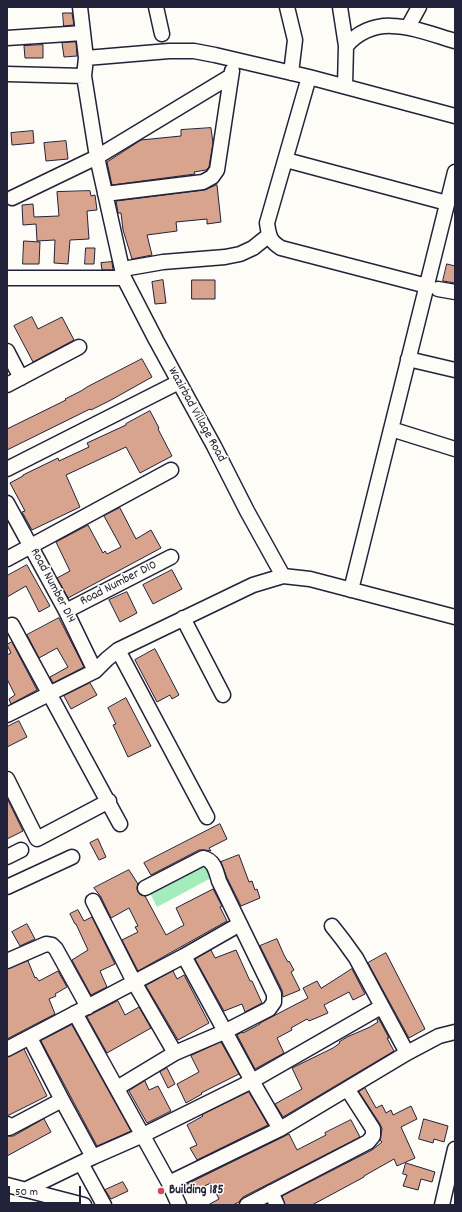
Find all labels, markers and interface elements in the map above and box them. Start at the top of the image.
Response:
street label: Wazirbad Village Road [163,365,229,465]
street label: Road Number D14 [26,546,78,626]
street label: Road Number D10 [78,558,160,610]
scale bar [10,1178,83,1204]
place label: Building 185 [169,1183,223,1199]
text: 50 m [15,1184,38,1201]
marker: Building 185 [156,1186,166,1196]

